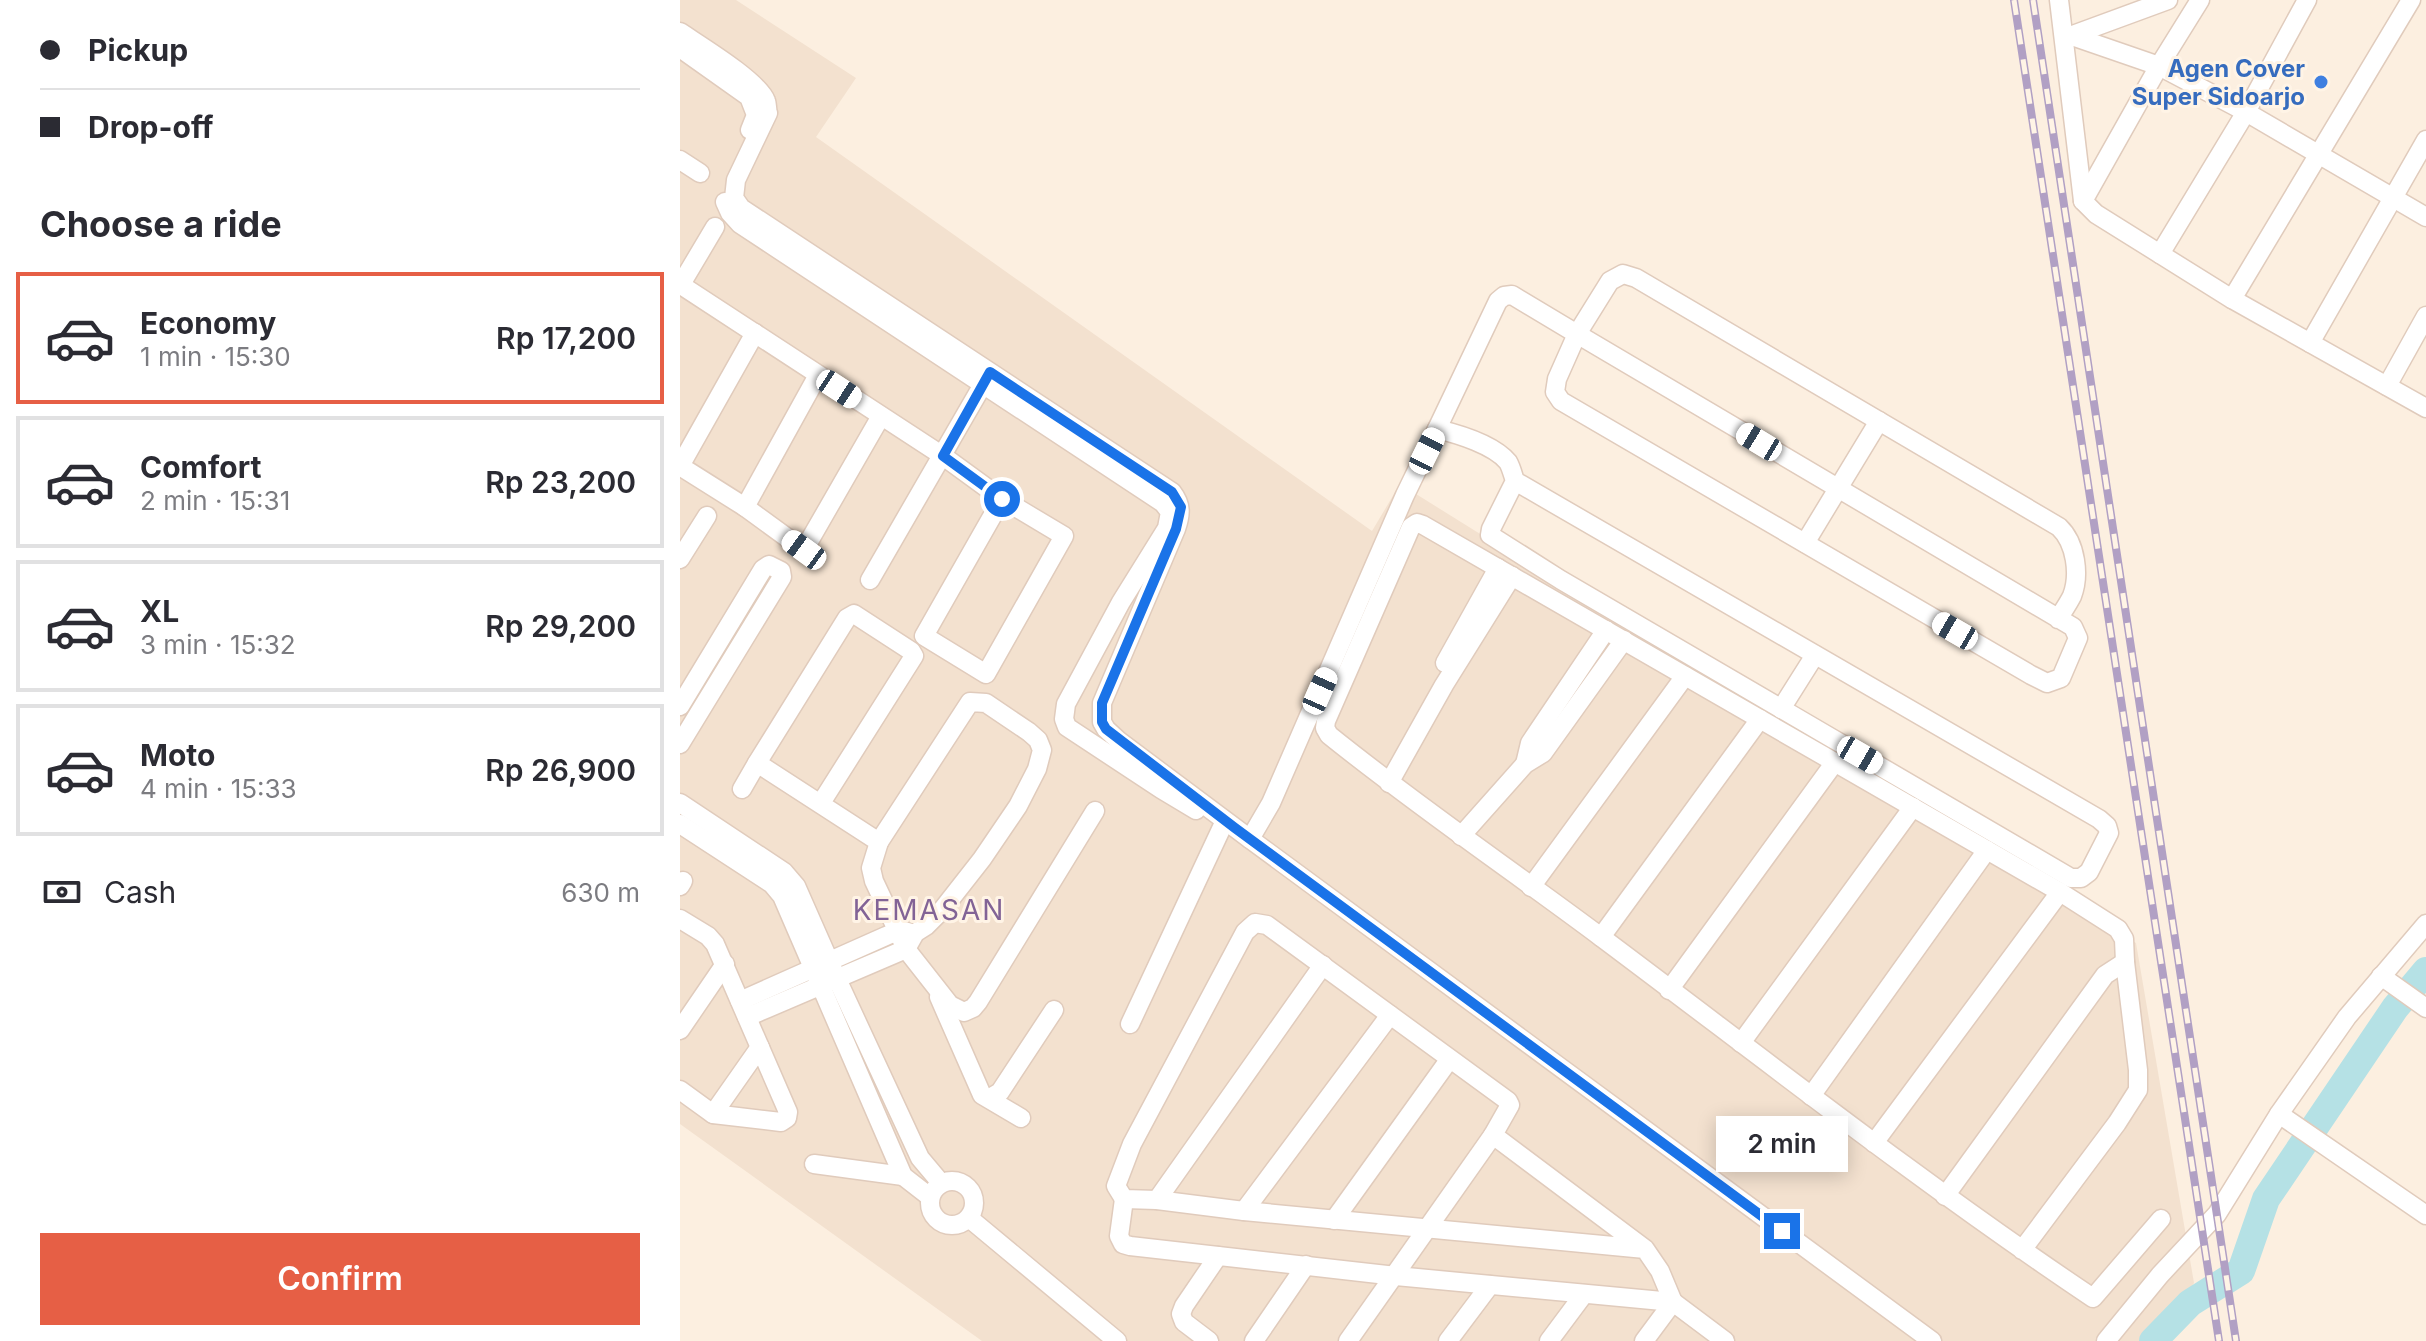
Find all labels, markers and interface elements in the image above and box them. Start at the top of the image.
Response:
text: Pickup [88,32,188,68]
place label: Agen Cover Super Sidoarjo [2132,54,2305,111]
marker: Agen Cover Super Sidoarjo [2312,73,2330,91]
text: Drop-off [88,109,214,145]
text: Choose a ride [40,202,282,246]
icon: car [44,302,116,374]
text: Economy [140,305,276,341]
text: Rp 17,200 [496,320,636,356]
text: 1 min · 15:30 [140,341,291,372]
car [812,366,866,412]
car [1732,419,1786,465]
car [1406,424,1448,478]
icon: car [44,446,116,518]
text: Comfort [140,449,261,485]
text: Rp 23,200 [485,464,636,500]
route start [984,481,1020,517]
text: 2 min · 15:31 [140,485,290,516]
car [778,526,830,574]
icon: car [44,590,116,662]
text: XL [140,593,179,629]
text: Rp 29,200 [485,608,636,644]
car [1928,609,1982,653]
text: 3 min · 15:32 [140,629,296,660]
car [1299,664,1341,718]
car [1833,733,1887,777]
icon: car [44,734,116,806]
text: Moto [140,737,215,773]
text: Rp 26,900 [485,752,636,788]
text: 4 min · 15:33 [140,773,297,804]
icon: cash [40,870,84,914]
text: Cash [104,874,176,910]
text: 630 m [561,877,640,908]
district label: KEMASAN [853,893,1005,927]
callout: 2 min [1716,1115,1848,1171]
text: 2 min [1748,1128,1816,1159]
route end [1764,1213,1800,1249]
button: Confirm [40,1233,640,1325]

